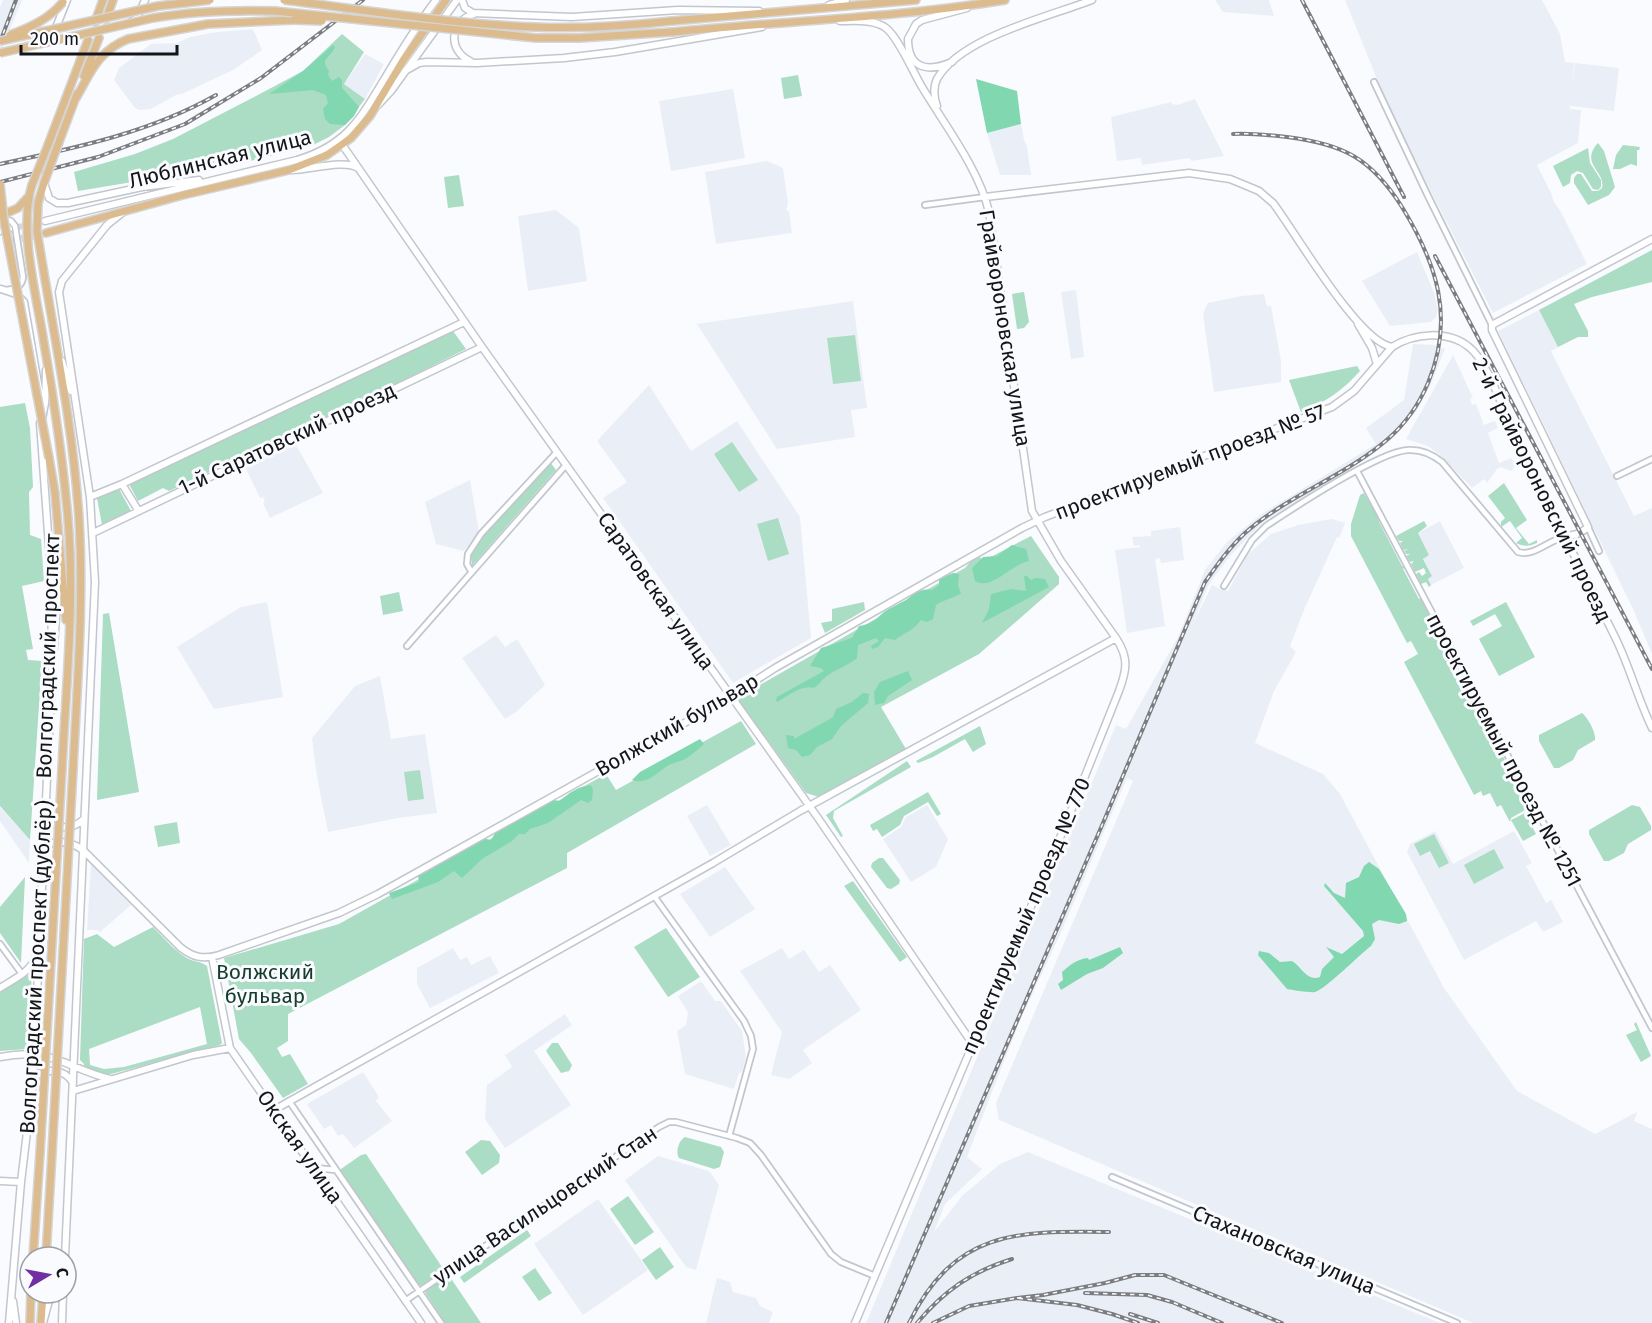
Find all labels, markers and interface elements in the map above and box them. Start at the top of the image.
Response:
scale bar [21,18,177,56]
text: 200 m [30,28,79,50]
street label: Люблинская улица [126,124,314,194]
street label: Грайвороновская улица [973,207,1037,449]
street label: 2-й Грайвороновский проезд [1467,354,1617,626]
street label: 1-й Саратовский проезд [174,377,400,501]
street label: проектируемый проезд № 57 [1051,398,1329,526]
street label: Саратовская улица [592,507,720,675]
street label: Волгоградский проспект [31,533,65,779]
street label: проектируемый проезд № 1251 [1421,609,1587,891]
street label: Волжский бульвар [591,668,763,782]
street label: проектируемый проезд № 770 [956,774,1096,1058]
street label: Волгоградский проспект (дублёр) [14,799,58,1135]
park label: Волжский бульвар [216,959,314,1009]
street label: Окская улица [251,1085,349,1209]
street label: улица Васильцовский Стан [428,1120,662,1290]
street label: Стахановская улица [1189,1200,1379,1300]
north arrow [18,1245,78,1305]
text: С [52,1266,73,1279]

